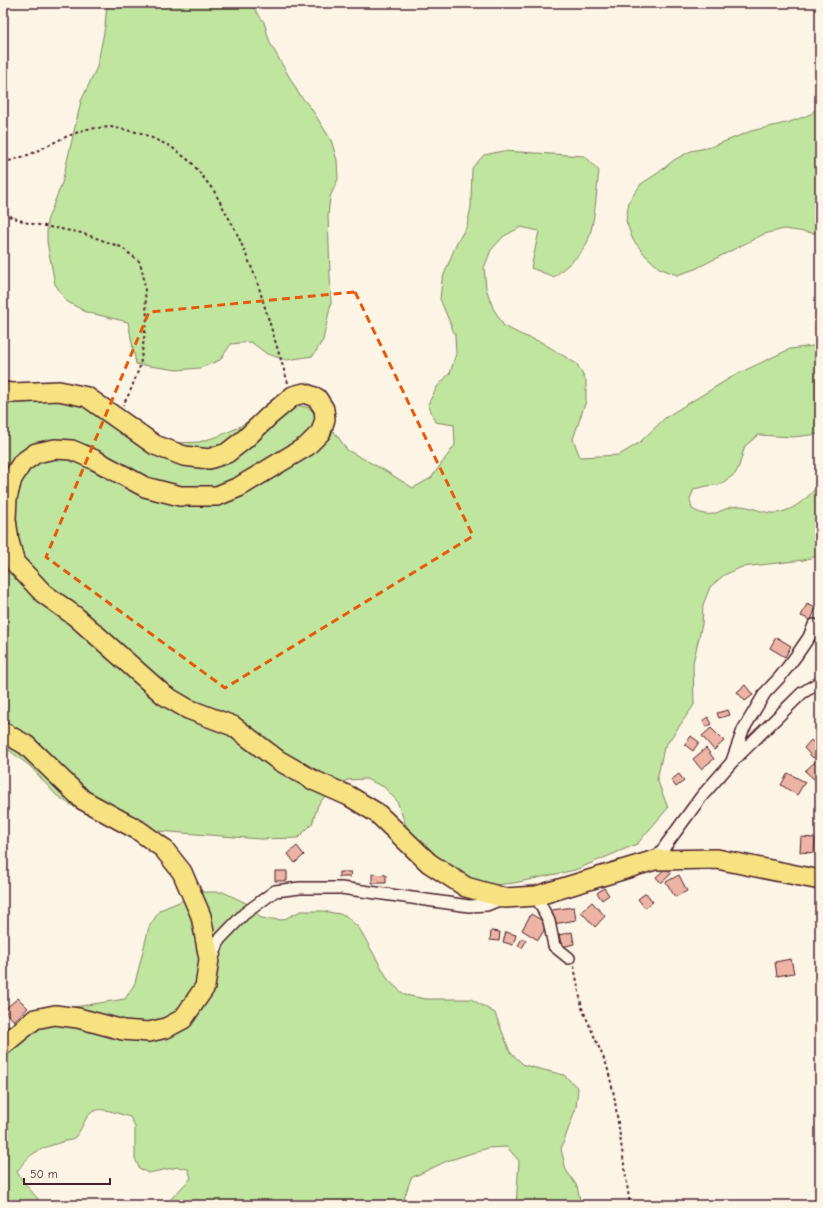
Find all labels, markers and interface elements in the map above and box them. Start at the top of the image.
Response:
scale bar [24,1160,110,1186]
text: 50 m [30,1167,58,1181]

